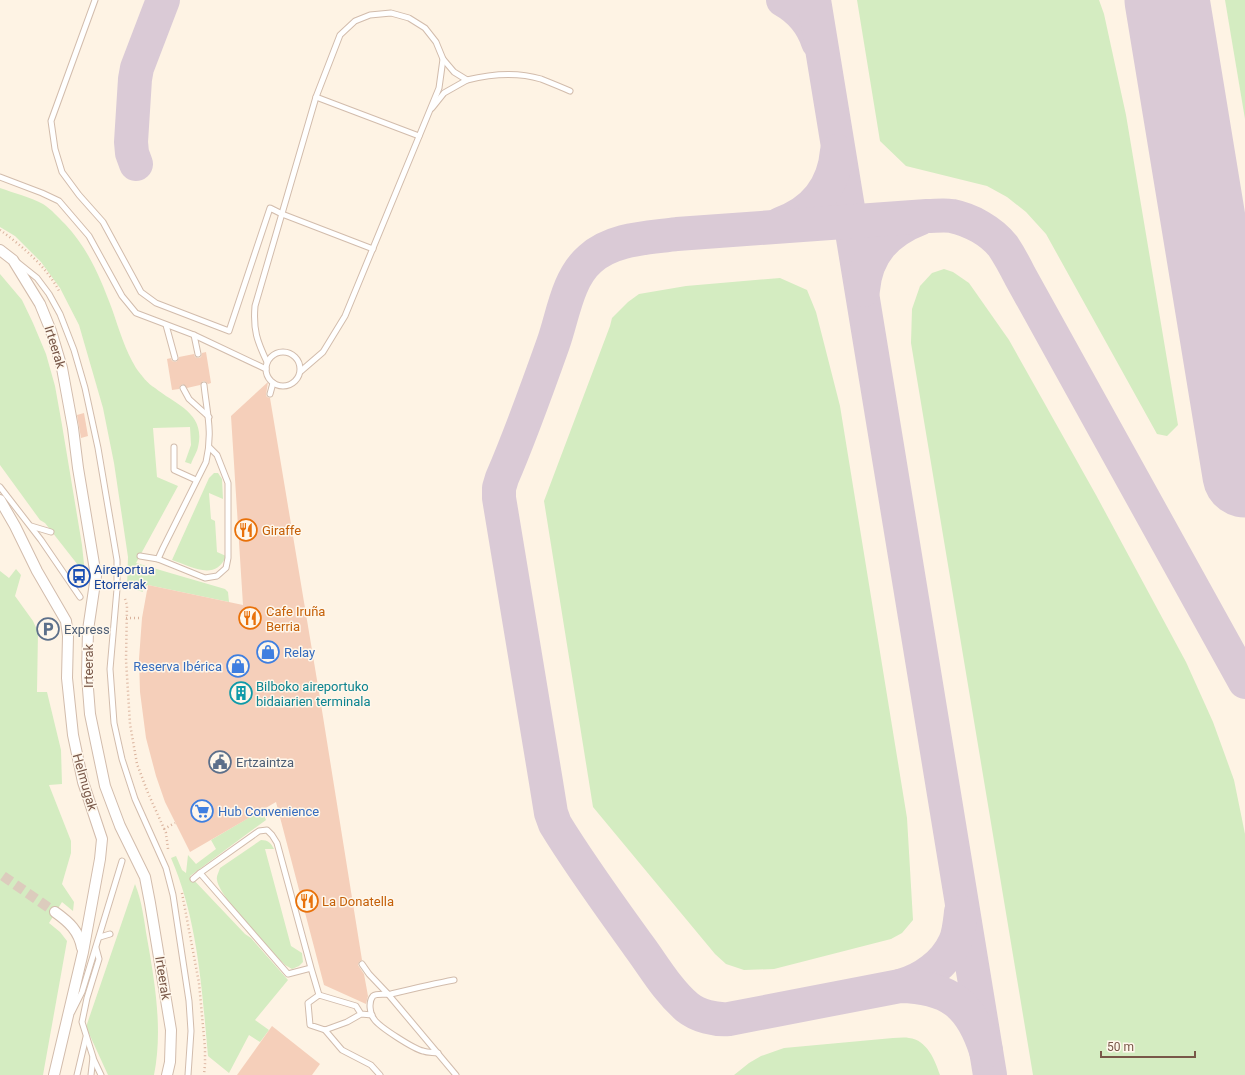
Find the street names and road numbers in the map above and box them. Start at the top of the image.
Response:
street label: Irteerak [41,324,69,371]
street label: Irteerak [81,644,96,688]
street label: Helmugak [70,752,100,813]
street label: Irteerak [152,955,174,1001]

